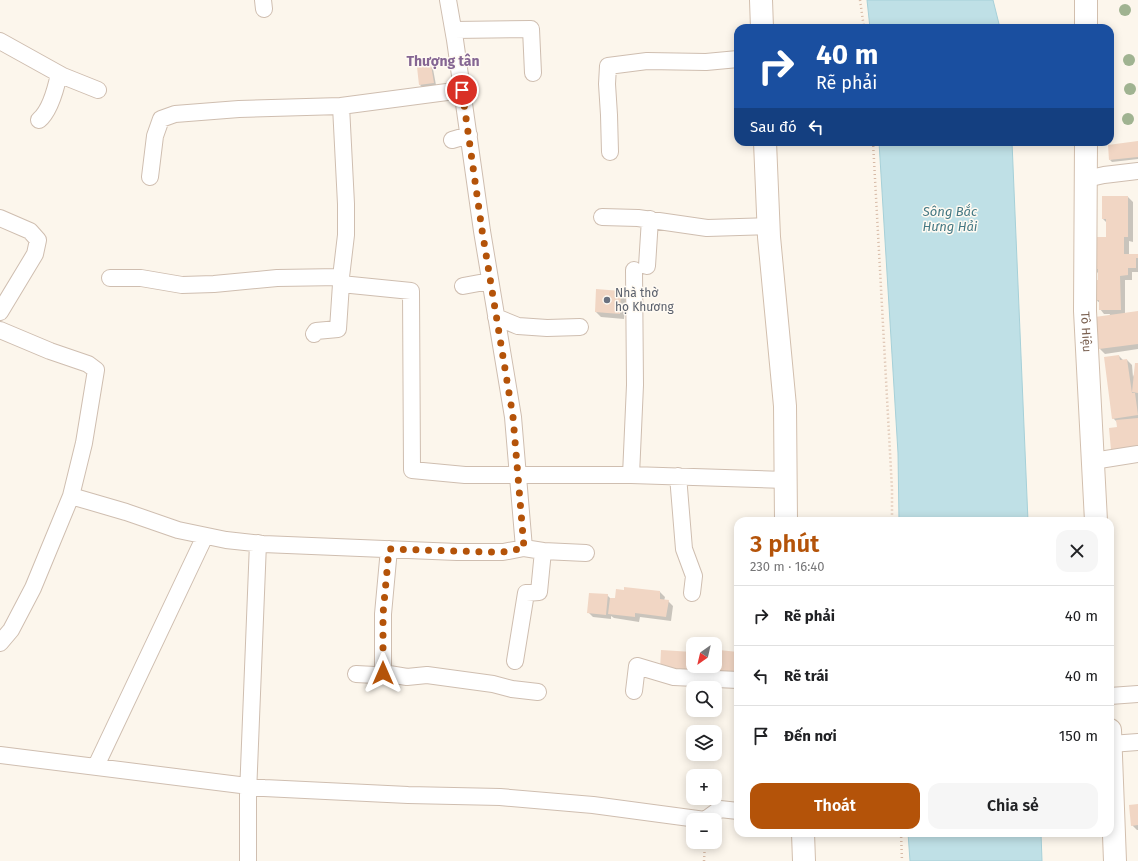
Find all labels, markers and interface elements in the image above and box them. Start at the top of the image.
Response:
text: 40 m [816,38,879,71]
icon: right [750,40,802,92]
district label: Thượng tân [406,53,480,70]
text: Rẽ phải [816,72,877,94]
pin [445,73,479,107]
icon: arrive [451,79,473,101]
icon: left [805,116,827,138]
text: Sau đó [750,118,797,136]
water label: Sông Bắc Hưng Hải [922,203,978,234]
place label: Nhà thờ họ Khương [615,286,674,314]
marker: Nhà thờ họ Khương [602,295,612,305]
street label: Tô Hiệu [1078,311,1094,353]
text: 3 phút [750,530,819,558]
button: close [1056,530,1098,572]
text: 230 m · 16:40 [750,559,825,574]
icon: right [750,605,772,627]
text: Rẽ phải [784,607,835,625]
text: 40 m [1065,607,1098,625]
north arrow [686,637,722,673]
map controls [686,637,722,849]
position arrow [362,652,404,694]
icon: left [750,665,772,687]
text: Rẽ trái [784,667,829,685]
text: 40 m [1065,667,1098,685]
button: search [686,681,722,717]
button: layers [686,725,722,761]
icon: arrive [750,725,772,747]
text: Đến nơi [784,727,837,745]
text: 150 m [1059,727,1098,745]
button: + [686,769,722,805]
button: Thoát [750,783,920,829]
button: Chia sẻ [928,783,1098,829]
button: − [686,813,722,849]

